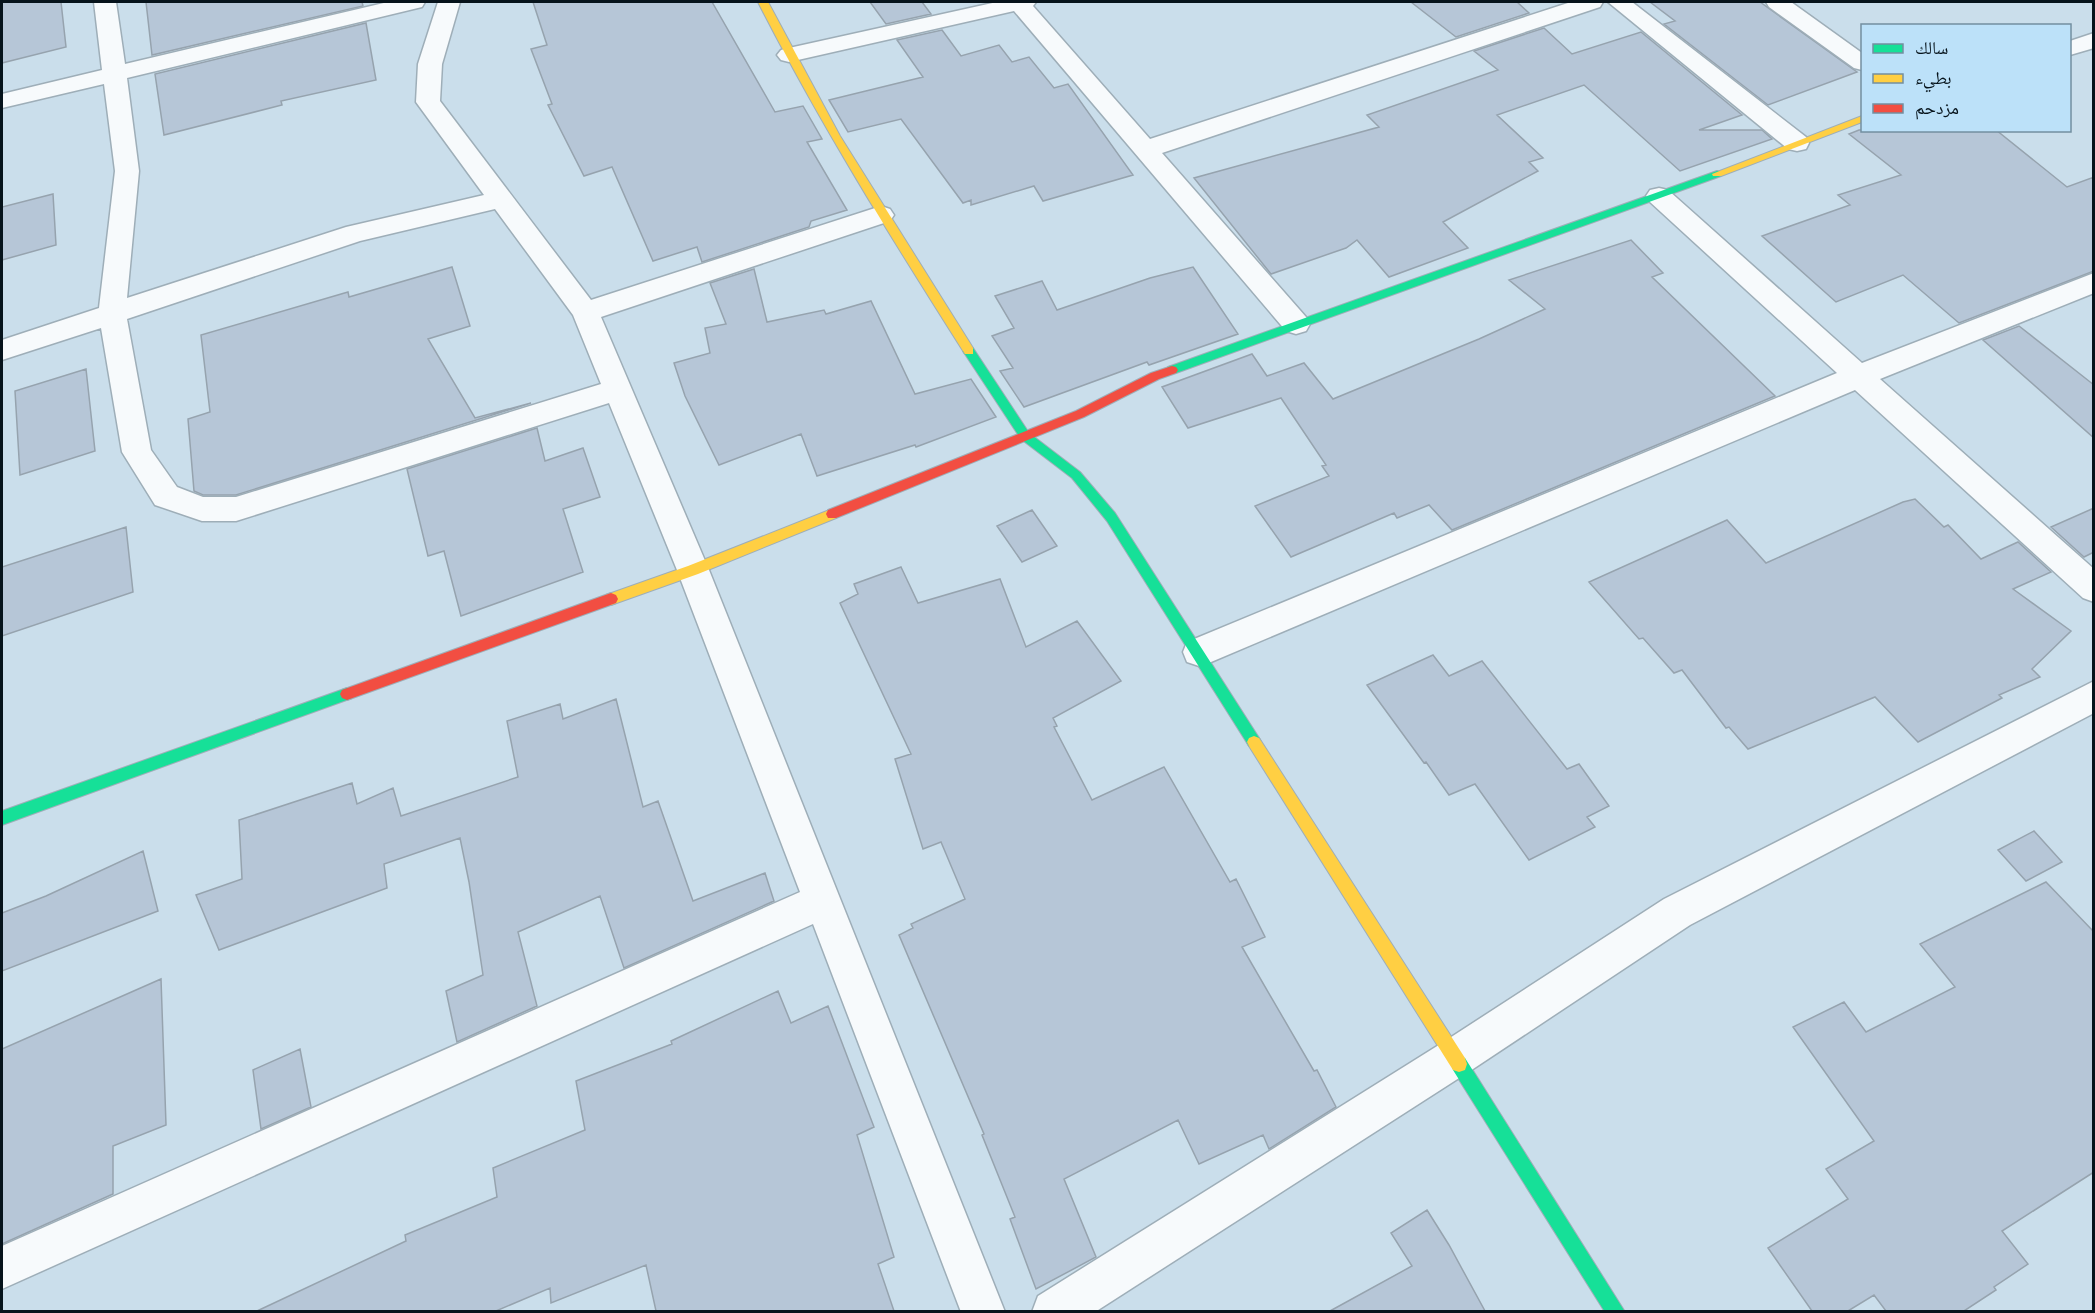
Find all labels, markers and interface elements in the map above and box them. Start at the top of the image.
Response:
legend [1861,24,2071,132]
text: سالك [1915,36,1948,59]
text: بطيء [1915,66,1952,93]
text: مزدحم [1915,96,1959,120]

